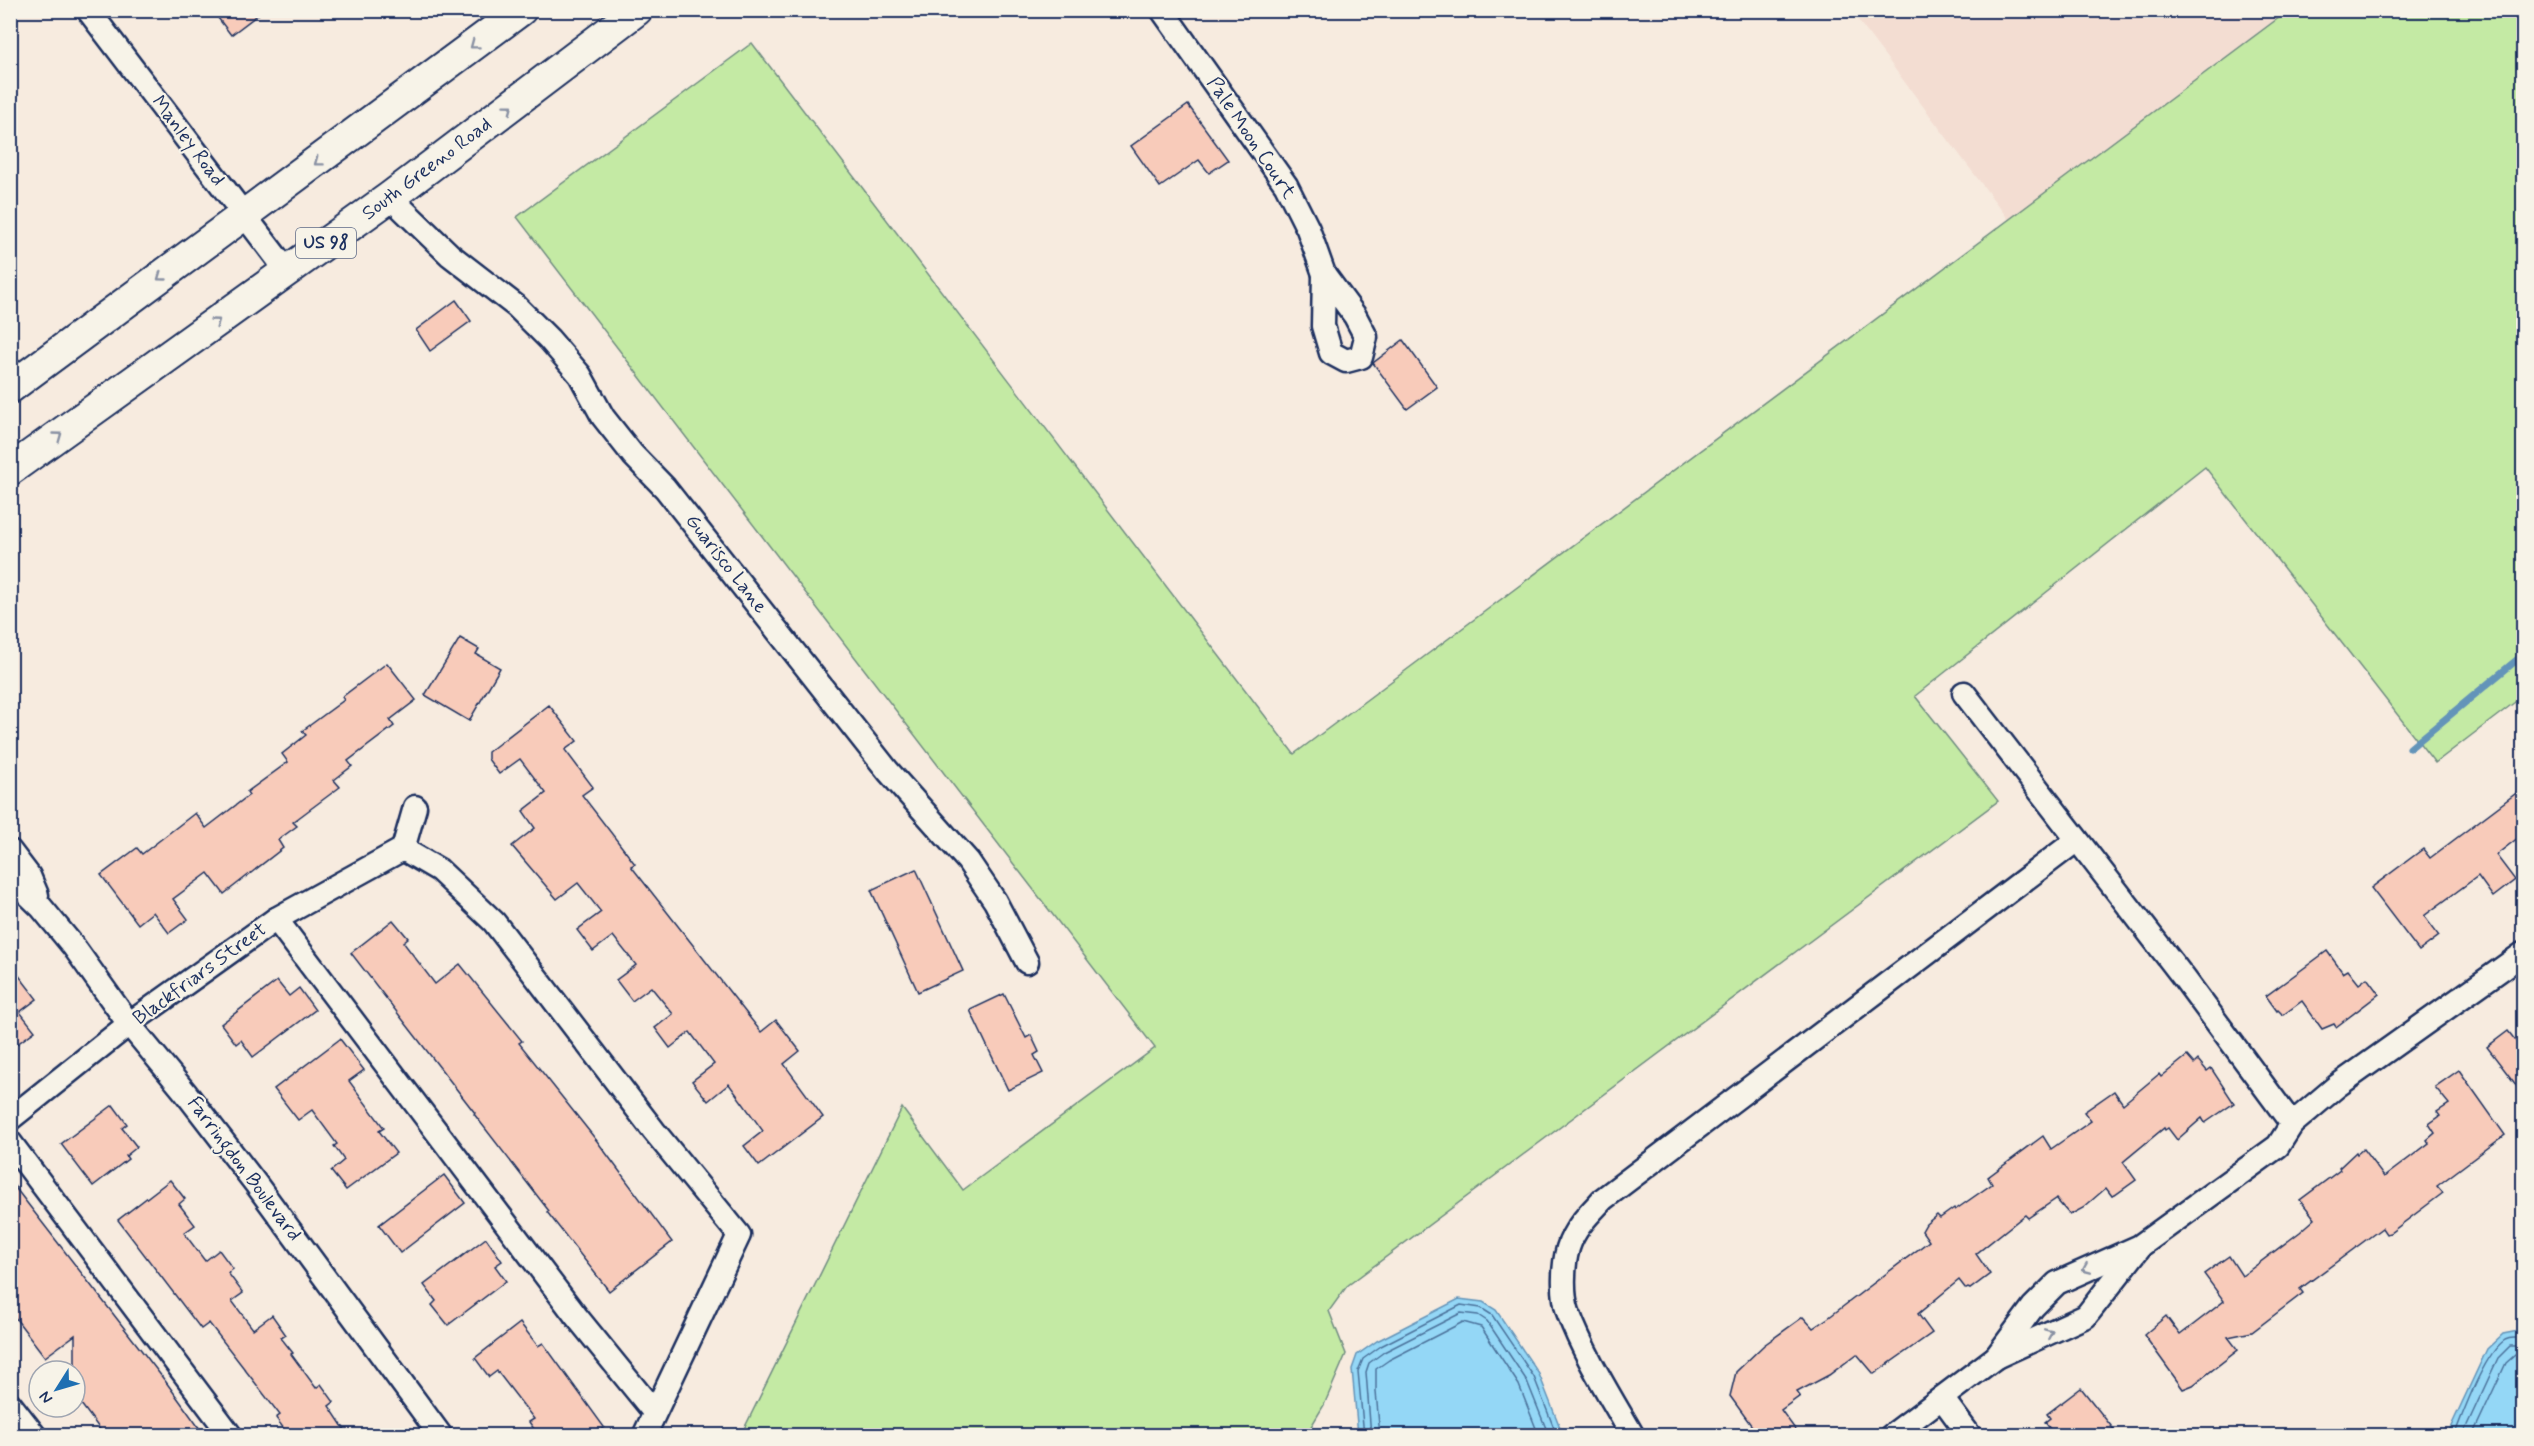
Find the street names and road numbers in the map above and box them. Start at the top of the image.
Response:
street label: Pale Moon Court [1200,72,1302,205]
street label: Manley Road [145,90,231,192]
street label: South Greeno Road [357,111,497,227]
road number: US 98 [296,228,356,258]
street label: Guarisco Lane [679,509,773,619]
street label: Blackfriars Street [128,916,272,1032]
street label: Farringdon Boulevard [179,1091,307,1248]

